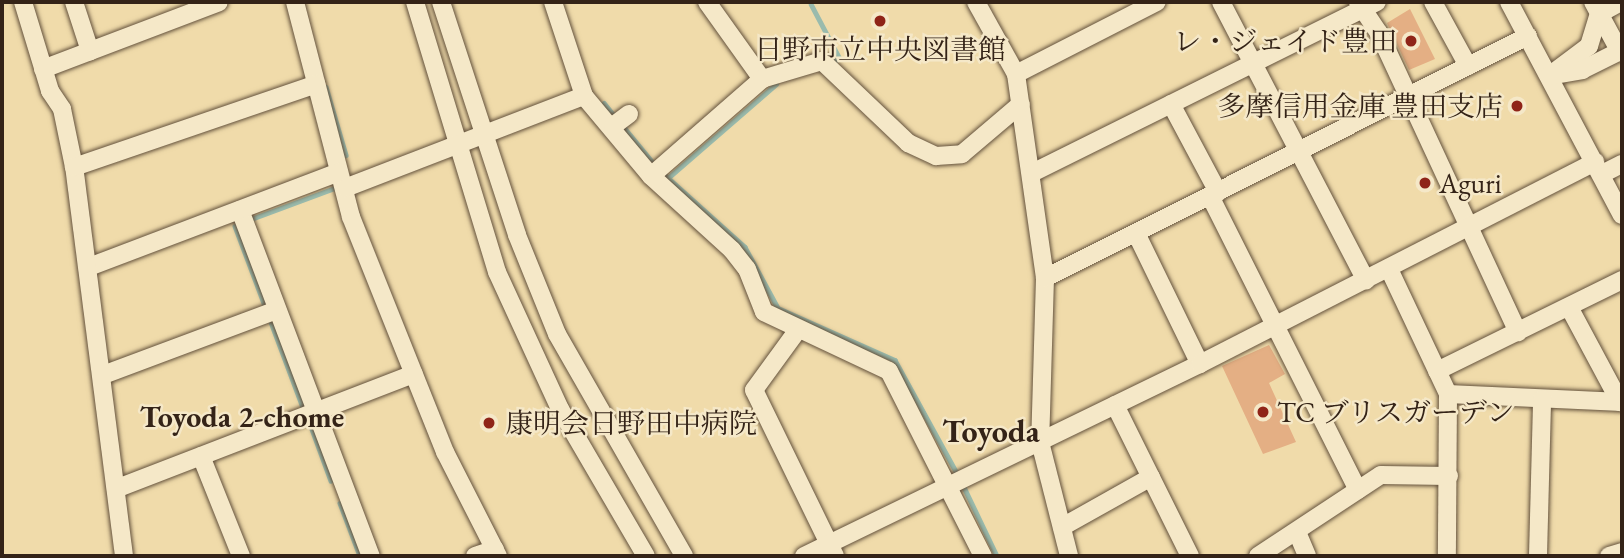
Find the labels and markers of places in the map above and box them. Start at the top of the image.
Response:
marker: 日野市立中央図書館 [872,13,888,29]
place label: レ・ジェイド豊田 [1173,24,1397,58]
place label: 日野市立中央図書館 [754,32,1006,66]
marker: レ・ジェイド豊田 [1403,33,1419,49]
place label: 多摩信用金庫 豊田支店 [1217,89,1503,123]
marker: 多摩信用金庫 豊田支店 [1509,98,1525,114]
place label: Aguri [1439,166,1502,200]
marker: Aguri [1417,175,1433,191]
place label: TC ブリスガーデン [1277,395,1517,429]
marker: TC ブリスガーデン [1255,404,1271,420]
place label: 康明会日野田中病院 [505,406,757,440]
marker: 康明会日野田中病院 [479,413,499,433]

